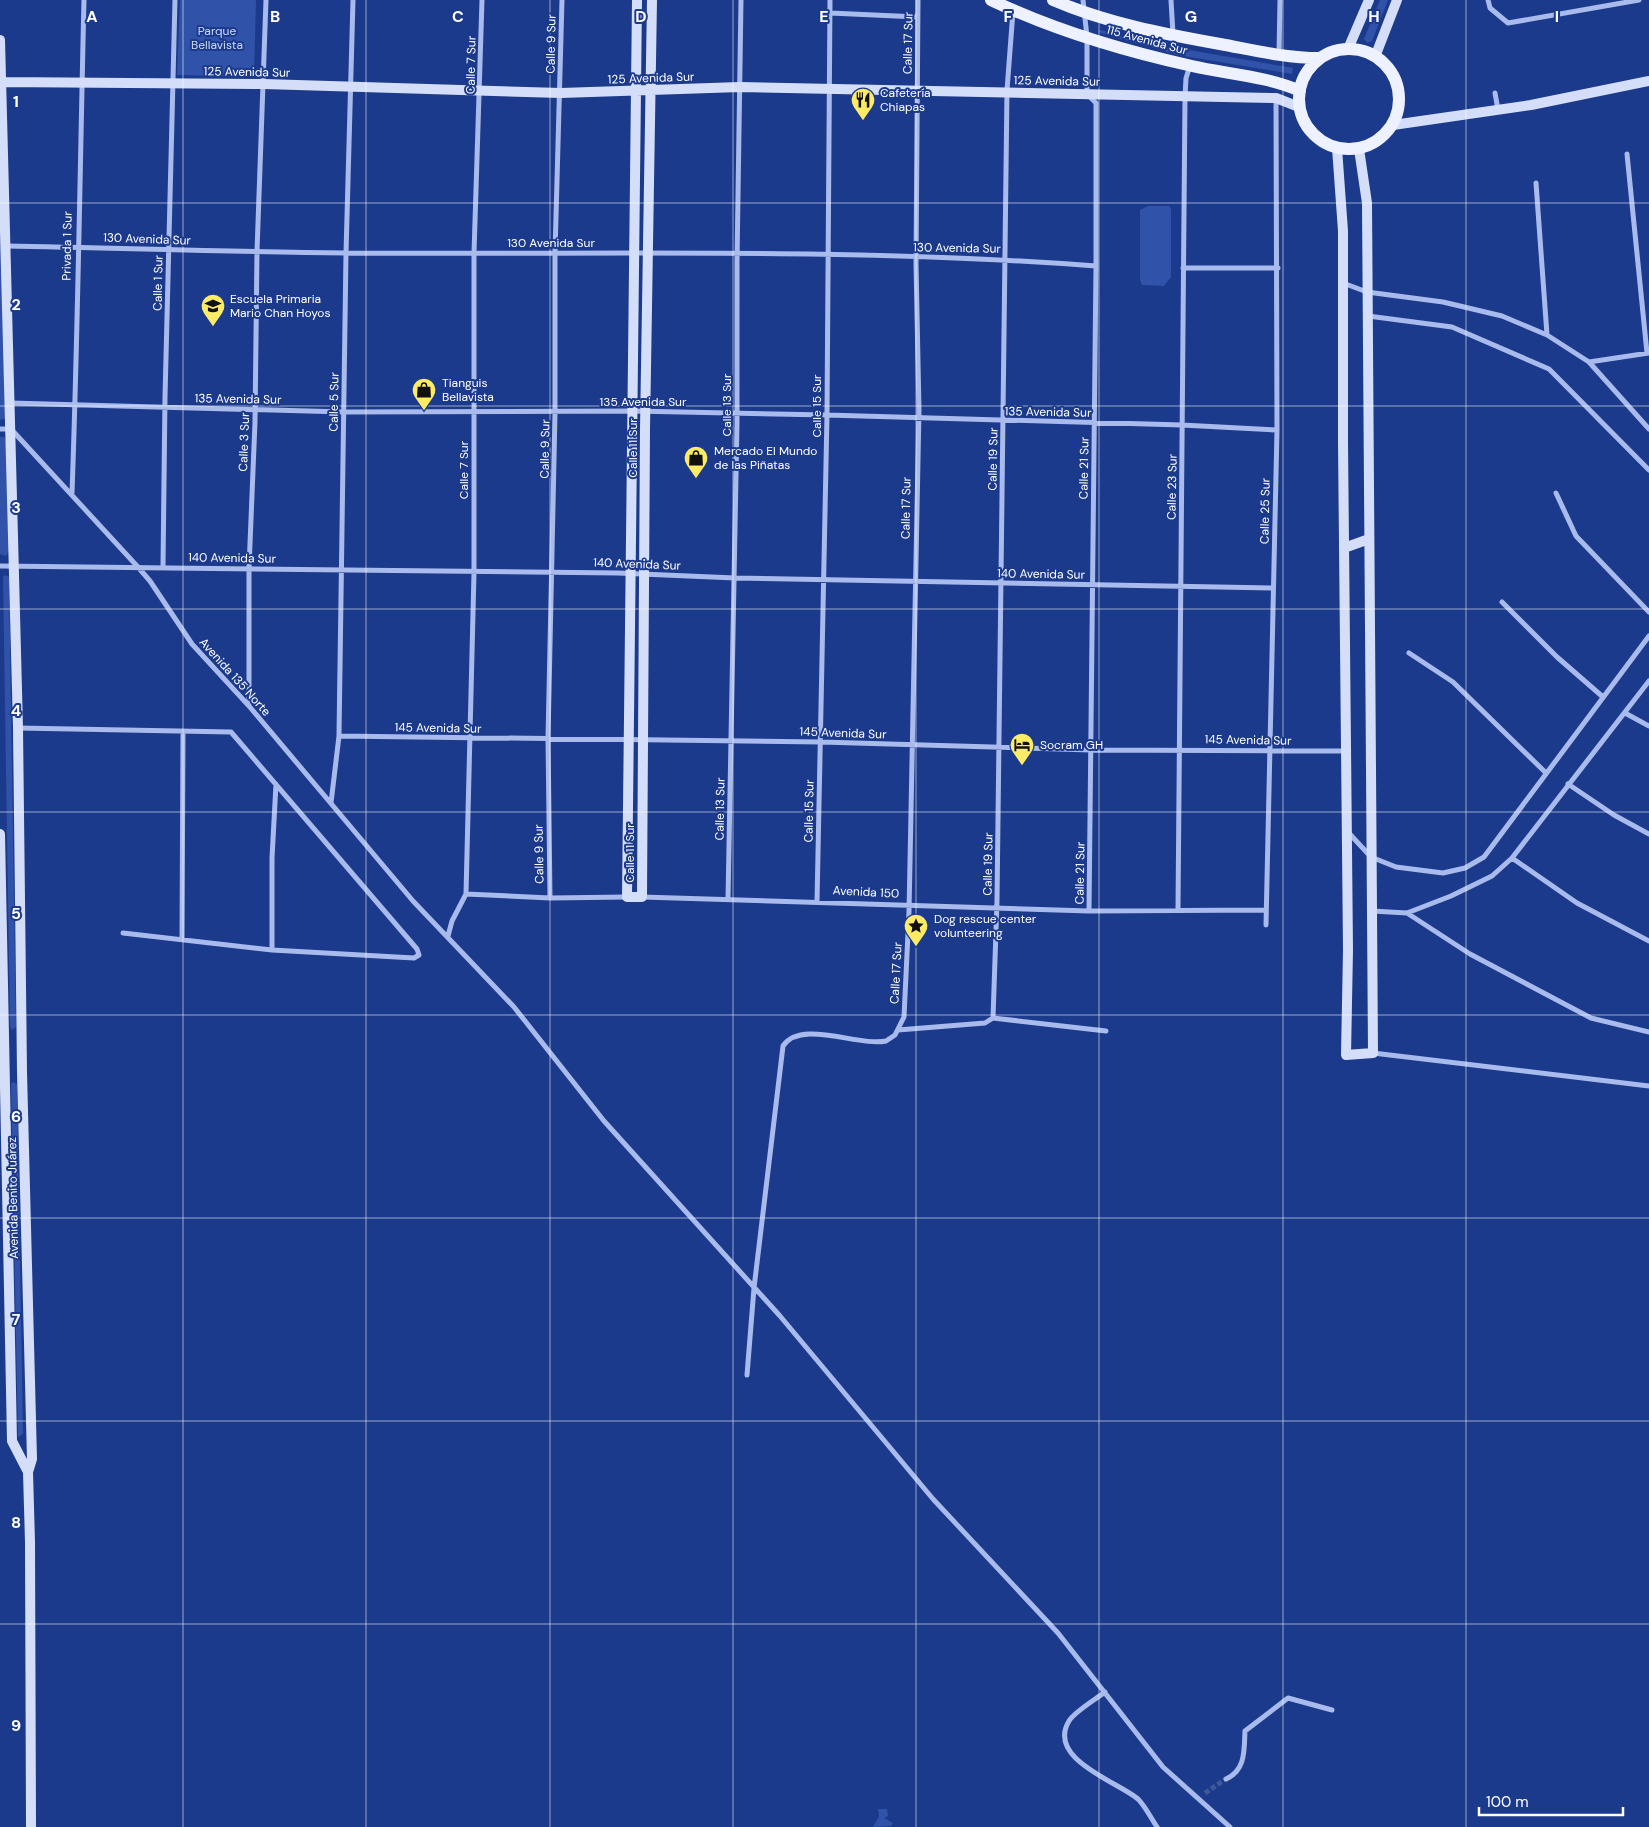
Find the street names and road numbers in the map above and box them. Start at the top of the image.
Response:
street label: Calle 17 Sur [899,11,917,74]
street label: Calle 9 Sur [542,14,560,74]
street label: 115 Avenida Sur [1105,21,1190,59]
street label: Calle 7 Sur [462,35,480,94]
street label: 125 Avenida Sur [204,63,291,81]
street label: 125 Avenida Sur [607,68,695,88]
street label: 125 Avenida Sur [1014,72,1101,90]
street label: Privada 1 Sur [58,211,76,281]
street label: 130 Avenida Sur [103,229,192,249]
street label: 130 Avenida Sur [507,235,595,251]
street label: 130 Avenida Sur [913,239,1002,257]
street label: Calle 1 Sur [150,254,166,311]
street label: Calle 5 Sur [325,372,343,432]
street label: Calle 13 Sur [719,373,735,436]
street label: Calle 15 Sur [809,374,825,438]
street label: 135 Avenida Sur [194,390,282,408]
street label: 135 Avenida Sur [600,394,687,410]
street label: 135 Avenida Sur [1004,403,1092,421]
street label: Calle 3 Sur [235,412,253,472]
street label: Calle 11 Sur [625,418,641,478]
street label: Calle 9 Sur [536,419,554,479]
street label: Calle 19 Sur [984,427,1002,491]
street label: Calle 21 Sur [1075,436,1093,499]
street label: Calle 7 Sur [456,440,472,499]
street label: Calle 23 Sur [1163,453,1181,520]
street label: Calle 17 Sur [897,476,915,539]
street label: Calle 25 Sur [1256,477,1274,544]
street label: 140 Avenida Sur [188,549,277,567]
street label: 140 Avenida Sur [593,554,682,574]
street label: 140 Avenida Sur [997,565,1086,583]
street label: Avenida 135 Norte [196,635,274,720]
street label: 145 Avenida Sur [394,719,482,737]
street label: 145 Avenida Sur [799,723,887,743]
street label: 145 Avenida Sur [1204,731,1292,749]
street label: Calle 13 Sur [711,777,729,841]
street label: Calle 15 Sur [800,779,818,843]
street label: Calle 11 Sur [622,823,638,883]
street label: Calle 9 Sur [530,824,548,884]
street label: Calle 19 Sur [979,832,997,896]
street label: Calle 21 Sur [1071,841,1089,904]
street label: Avenida 150 [832,882,900,902]
street label: Calle 17 Sur [886,941,906,1004]
street label: Avenida Benito Juárez [4,1137,22,1259]

